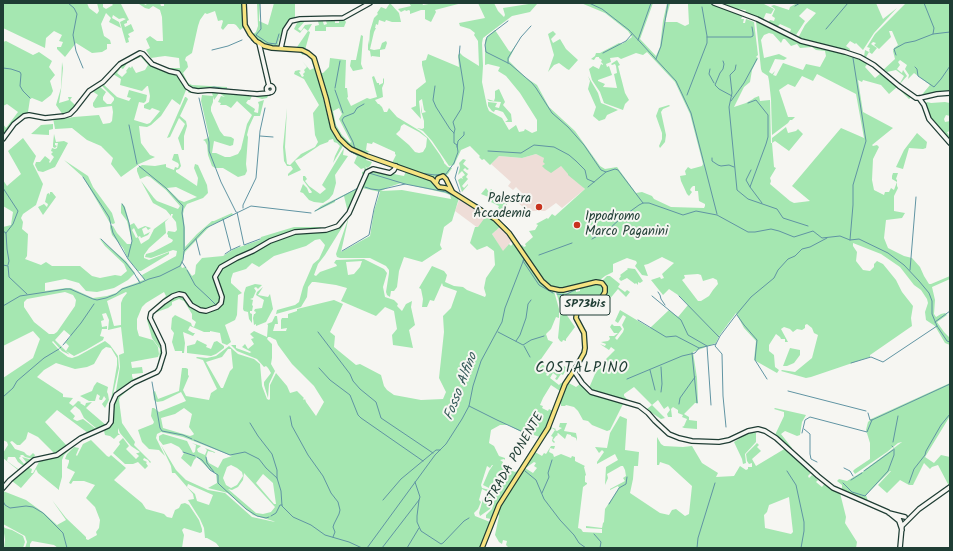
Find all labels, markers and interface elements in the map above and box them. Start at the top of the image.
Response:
place label: Palestra Accademia [474,192,531,223]
marker: Palestra Accademia [534,202,544,212]
place label: Ippodromo Marco Paganini [585,210,668,241]
marker: Ippodromo Marco Paganini [572,220,582,230]
road number: SP73bis [560,295,610,315]
water label: Fosso Alfino [441,351,483,423]
district label: COSTALPINO [535,360,629,378]
street label: STRADA PONENTE [482,410,548,510]

